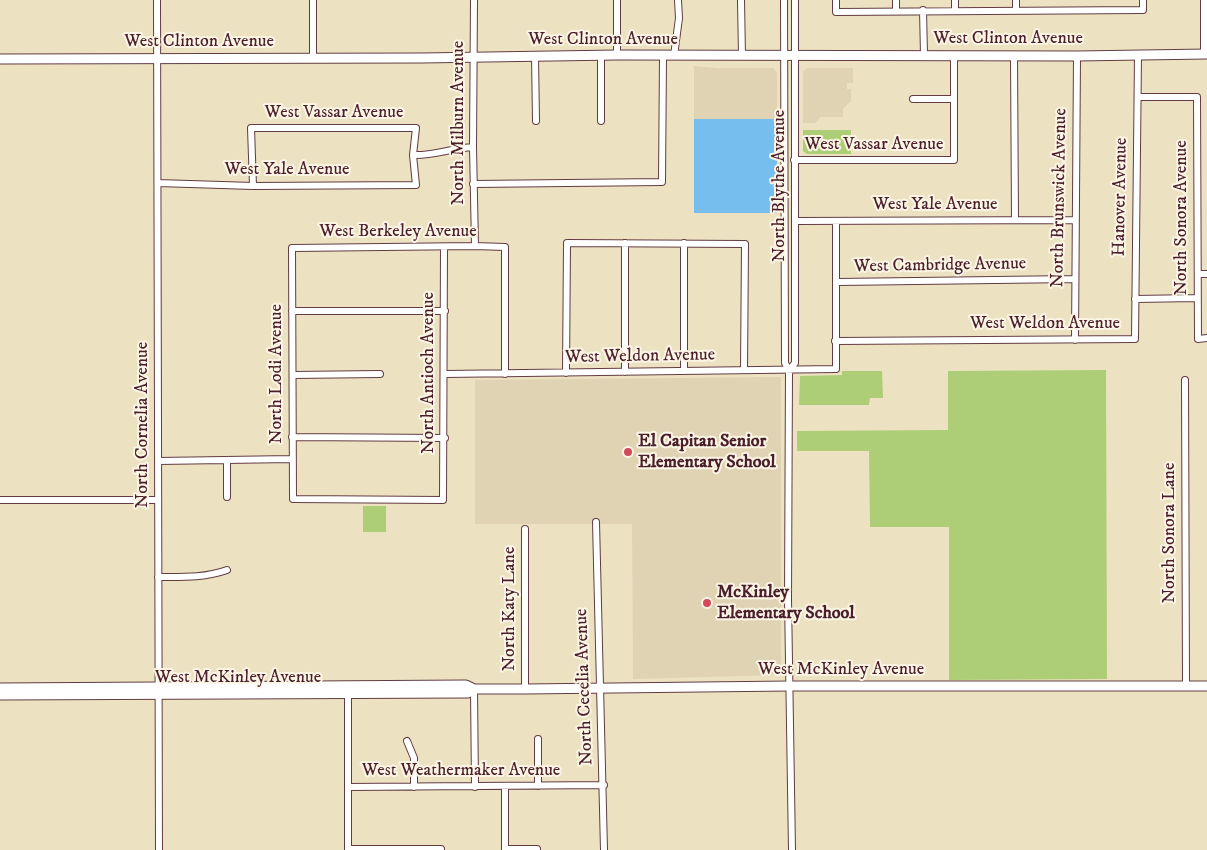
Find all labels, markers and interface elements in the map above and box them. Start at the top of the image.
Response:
street label: West Clinton Avenue [933,28,1083,50]
street label: West Clinton Avenue [528,29,678,51]
street label: West Clinton Avenue [124,31,274,53]
street label: North Milburn Avenue [448,41,470,205]
street label: West Vassar Avenue [265,102,403,124]
street label: North Brunswick Avenue [1048,108,1072,288]
street label: North Blythe Avenue [769,110,791,262]
street label: West Vassar Avenue [805,134,943,156]
street label: Hanover Avenue [1109,137,1133,257]
street label: North Sonora Avenue [1171,140,1193,296]
street label: West Yale Avenue [224,159,350,181]
street label: West Yale Avenue [872,194,998,216]
street label: West Berkeley Avenue [319,221,477,243]
street label: West Cambridge Avenue [854,254,1026,278]
street label: North Antioch Avenue [418,292,440,454]
street label: North Lodi Avenue [266,304,288,444]
street label: West Weldon Avenue [970,313,1120,335]
street label: North Cornelia Avenue [132,342,154,508]
street label: West Weldon Avenue [565,345,715,369]
place label: El Capitan Senior Elementary School [638,431,776,474]
marker: El Capitan Senior Elementary School [622,446,634,458]
street label: North Sonora Lane [1159,463,1181,603]
street label: North Katy Lane [499,547,521,671]
place label: McKinley Elementary School [717,582,855,624]
marker: McKinley Elementary School [701,597,713,609]
street label: North Cecelia Avenue [571,608,599,766]
street label: West McKinley Avenue [758,659,924,681]
street label: West McKinley Avenue [155,667,321,689]
street label: West Weathermaker Avenue [362,760,560,782]

